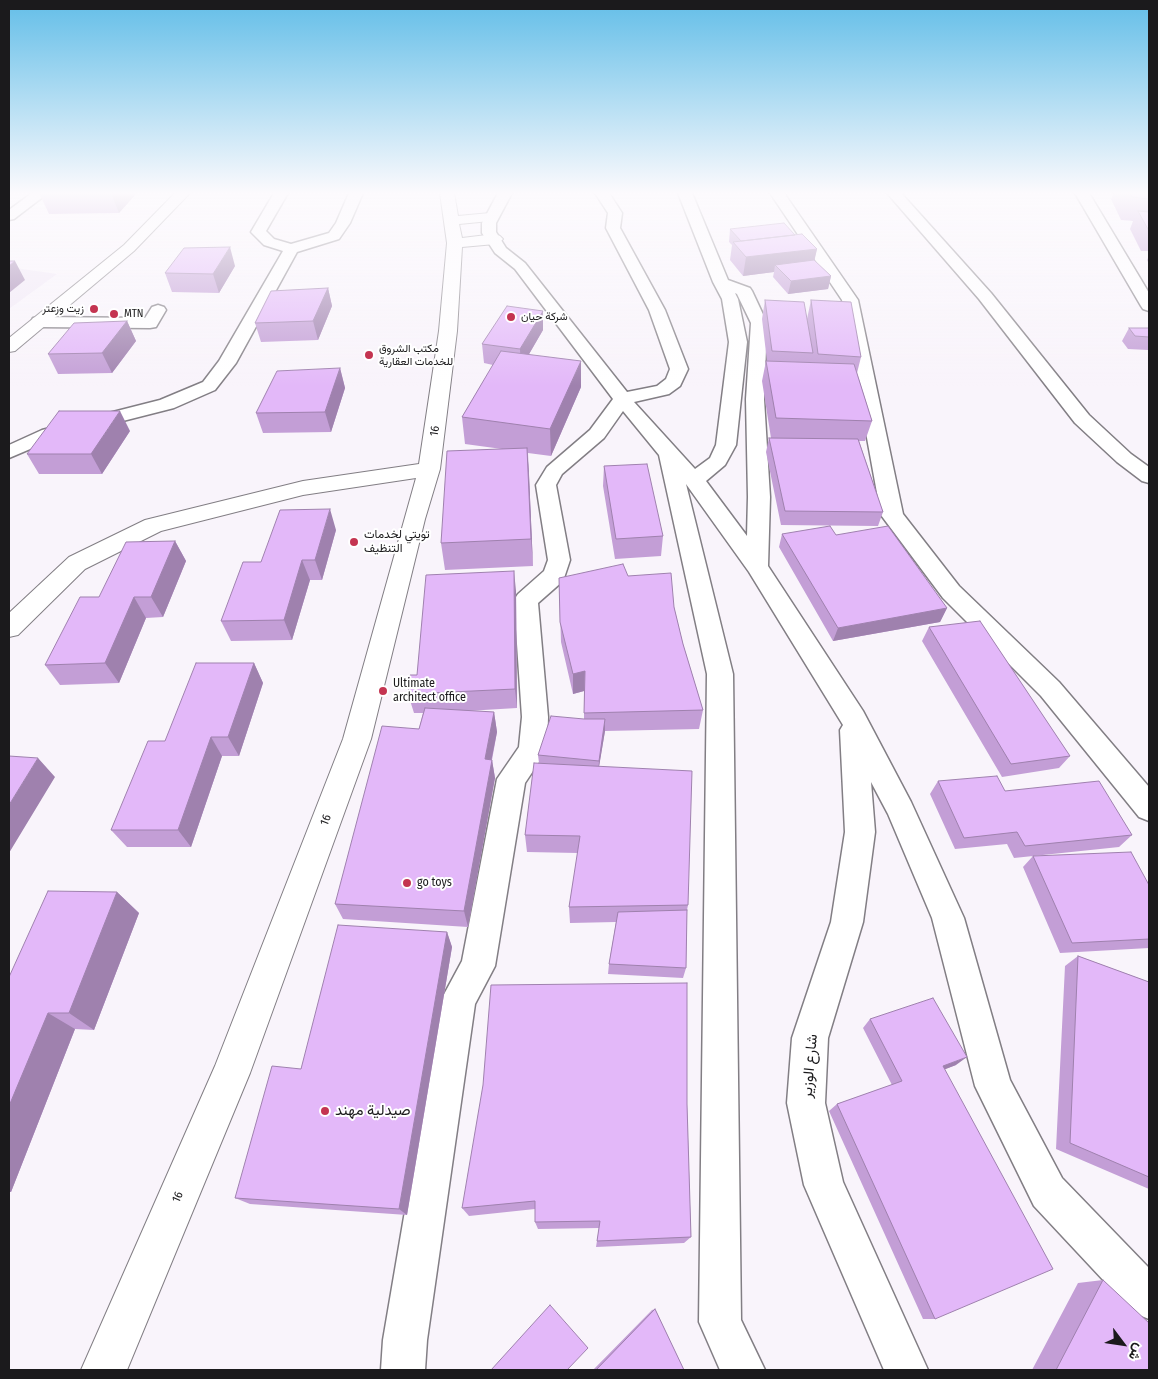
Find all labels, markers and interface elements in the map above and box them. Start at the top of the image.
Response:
place label: زيت وزعتر [42,302,84,316]
marker: زيت وزعتر [88,303,100,315]
place label: MTN [124,307,143,321]
marker: MTN [108,308,120,320]
place label: شركة حيان [521,310,568,324]
marker: شركة حيان [505,311,517,323]
place label: مكتب الشروق للخدمات العقارية [379,342,453,368]
marker: مكتب الشروق للخدمات العقارية [363,349,375,361]
street label: 16 [427,425,443,437]
place label: تويتي لخدمات التنظيف [364,528,430,556]
marker: تويتي لخدمات التنظيف [348,536,360,548]
place label: Ultimate architect office [393,677,466,705]
marker: Ultimate architect office [377,685,389,697]
street label: 16 [317,812,335,828]
place label: go toys [417,876,452,890]
marker: go toys [401,877,413,889]
street label: شارع الوزير [798,1033,822,1099]
place label: صيدلية مهند [335,1102,411,1120]
marker: صيدلية مهند [319,1105,331,1117]
street label: 16 [169,1189,187,1205]
north arrow [1098,1319,1148,1369]
text: ش [1125,1340,1148,1364]

